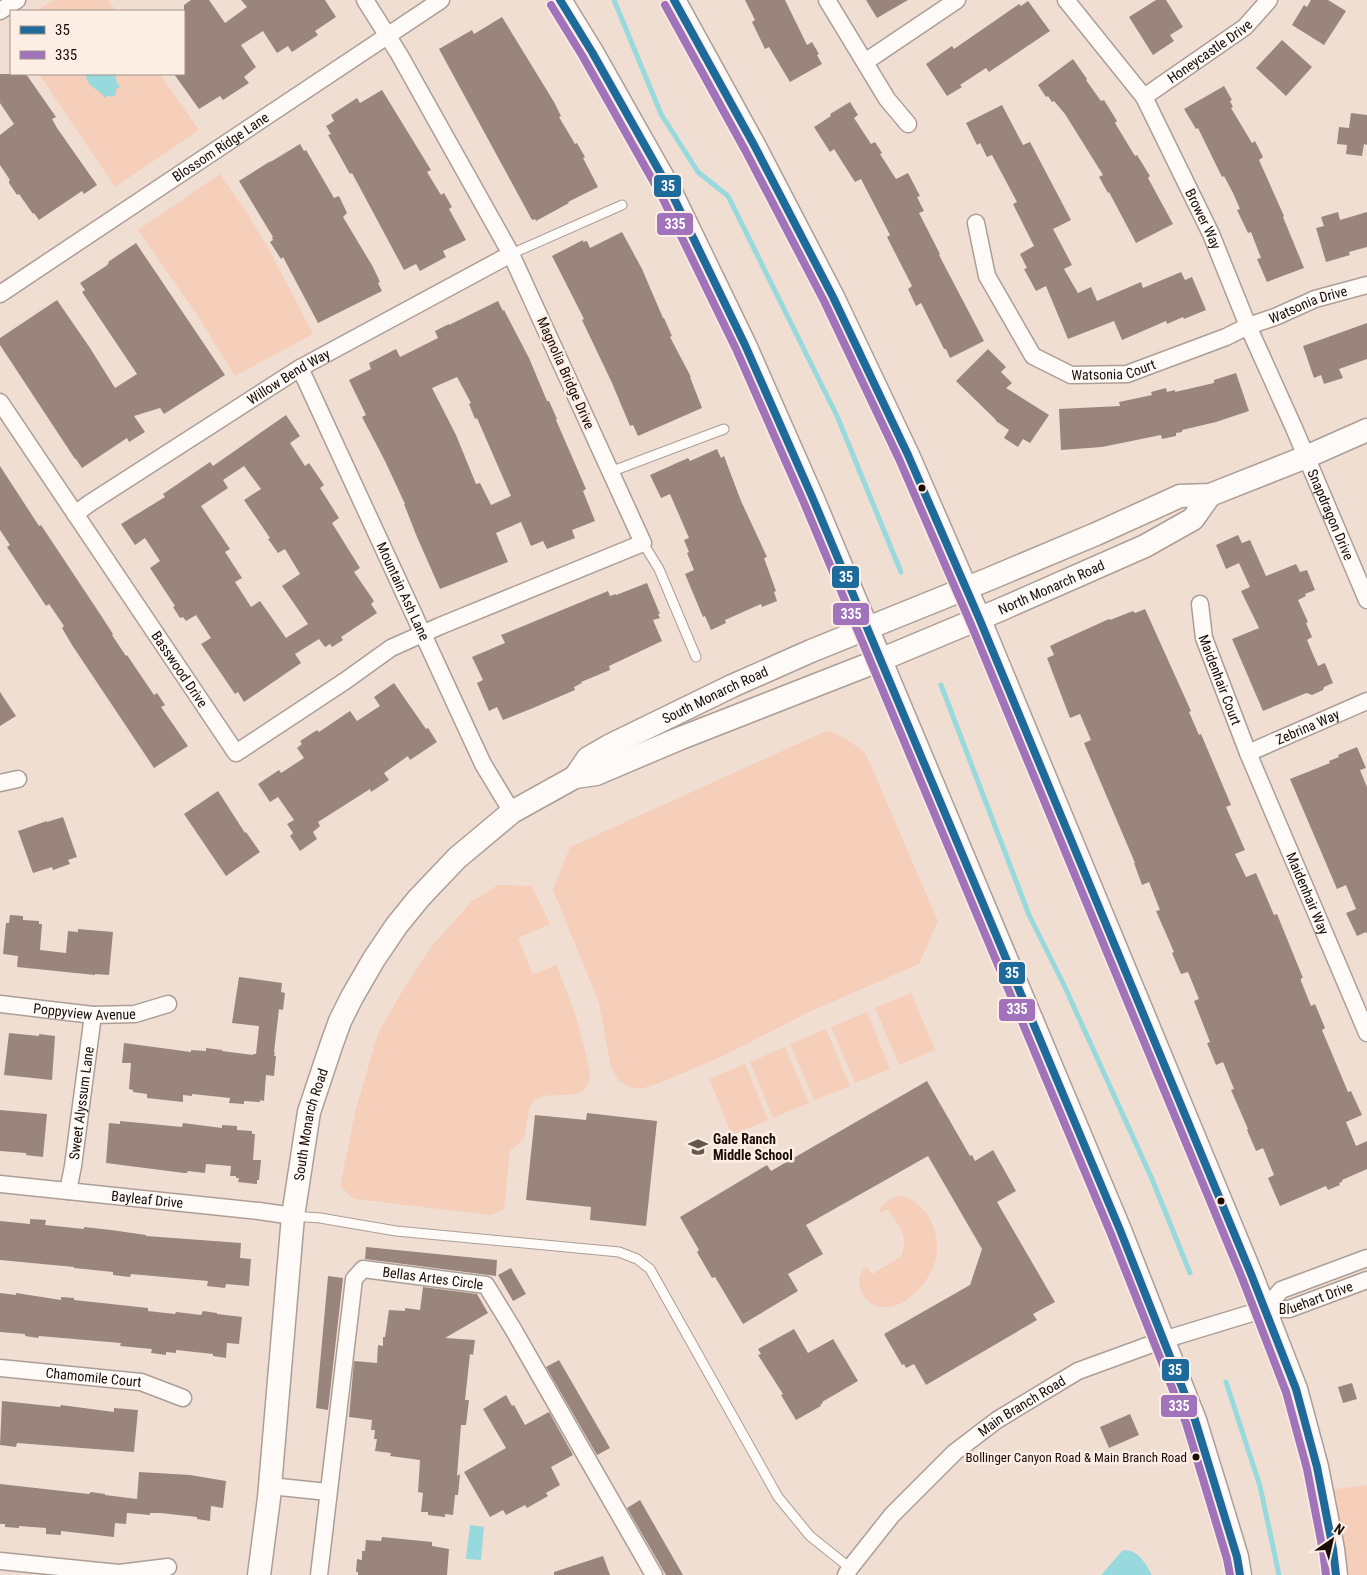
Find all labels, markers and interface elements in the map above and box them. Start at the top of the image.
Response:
legend [10,10,185,75]
street label: Honeycastle Drive [1164,16,1256,86]
text: 35 [55,21,70,39]
text: 335 [55,46,77,64]
street label: Blossom Ridge Lane [169,109,272,185]
line badge: 35 [653,174,682,198]
text: 35 [661,178,675,194]
street label: Brower Way [1182,186,1224,251]
line badge: 335 [656,212,694,236]
text: 335 [664,216,686,232]
street label: Watsonia Drive [1267,283,1349,326]
street label: Magnolia Bridge Drive [534,314,598,432]
street label: Willow Bend Way [244,345,333,408]
street label: Watsonia Court [1071,356,1158,383]
street label: Snapdragon Drive [1304,467,1357,563]
unlabelled marker [917,483,927,493]
street label: Mountain Ash Lane [374,540,433,643]
street label: North Monarch Road [996,557,1107,618]
line badge: 35 [831,565,860,589]
text: 35 [839,569,853,585]
line badge: 335 [832,602,870,626]
text: 335 [840,606,862,622]
street label: Basswood Drive [148,628,211,711]
street label: Maidenhair Court [1195,632,1245,727]
street label: South Monarch Road [660,663,770,727]
street label: Zebrina Way [1273,706,1342,748]
street label: Maidenhair Way [1283,850,1332,937]
line badge: 35 [998,961,1026,985]
text: 35 [1005,965,1019,981]
line badge: 335 [998,998,1036,1022]
street label: Poppyview Avenue [32,1000,136,1023]
text: 335 [1006,1001,1028,1017]
street label: Sweet Alyssum Lane [66,1045,97,1161]
street label: South Monarch Road [291,1066,331,1182]
place label: Gale Ranch Middle School [713,1131,793,1163]
school or university icon: Gale Ranch Middle School [687,1136,709,1158]
street label: Bayleaf Drive [110,1188,184,1211]
unlabelled marker [1216,1196,1226,1206]
street label: Bellas Artes Circle [382,1264,485,1293]
street label: Bluehart Drive [1279,1278,1355,1317]
line badge: 35 [1161,1358,1190,1382]
text: 35 [1168,1362,1182,1378]
street label: Chamomile Court [45,1365,142,1390]
street label: Main Branch Road [975,1372,1068,1440]
line badge: 335 [1160,1394,1198,1418]
text: 335 [1168,1398,1190,1414]
place label: Bollinger Canyon Road & Main Branch Road [966,1450,1187,1465]
marker: Bollinger Canyon Road & Main Branch Road [1191,1452,1201,1462]
north arrow [1307,1515,1357,1565]
text: N [1331,1520,1347,1538]

